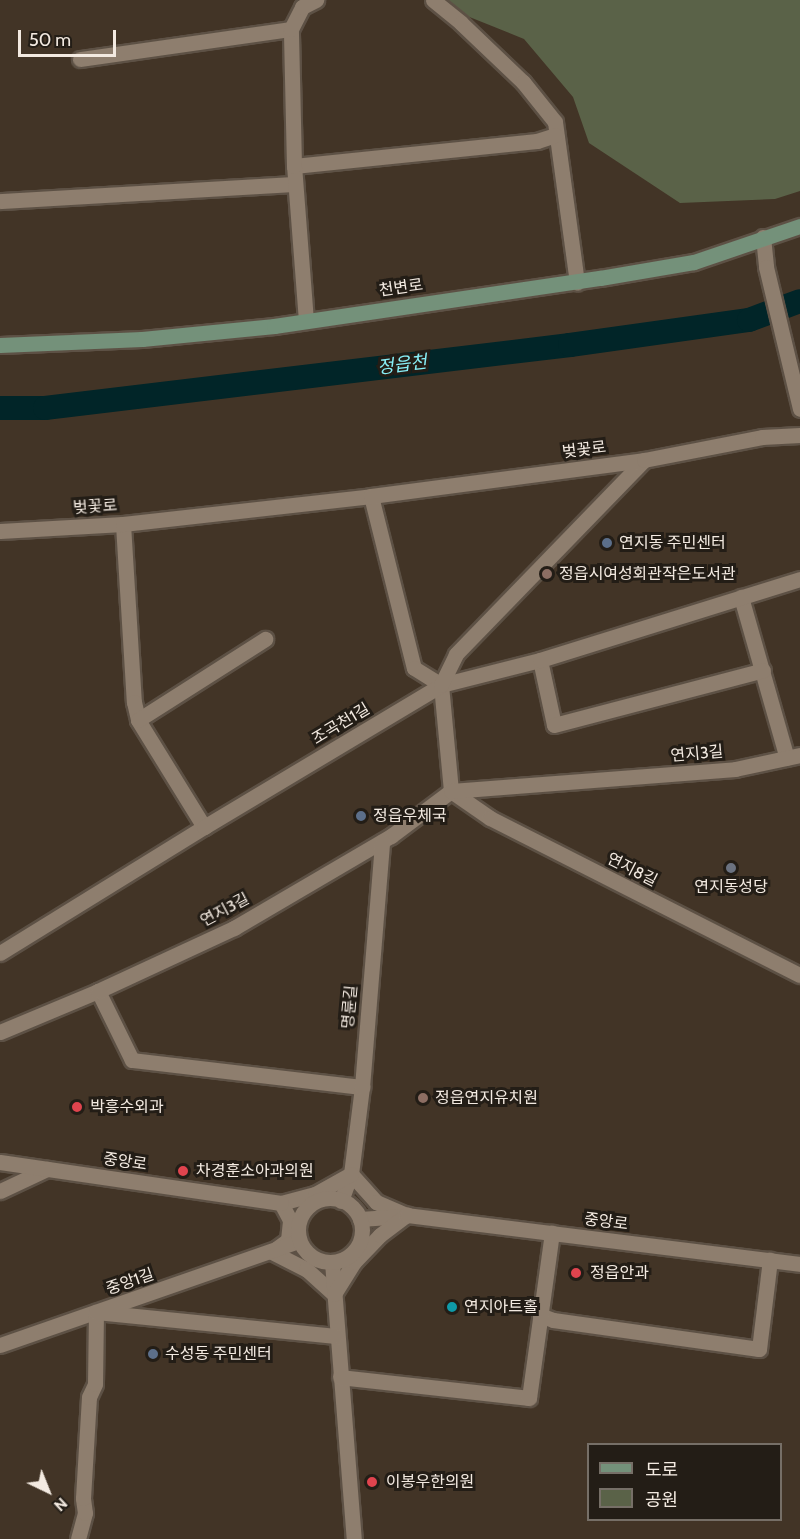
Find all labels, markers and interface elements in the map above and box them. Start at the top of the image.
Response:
scale bar [21,18,118,56]
text: 50 m [29,29,71,51]
street label: 천변로 [378,275,424,301]
water label: 정읍천 [376,351,428,379]
street label: 벚꽃로 [561,438,607,462]
street label: 벚꽃로 [72,496,118,518]
place label: 연지동 주민센터 [619,533,726,553]
marker: 연지동 주민센터 [600,536,614,550]
place label: 정읍시여성회관작은도서관 [559,564,736,584]
marker: 정읍시여성회관작은도서관 [540,567,554,581]
street label: 조곡천1길 [309,699,373,749]
street label: 연지3길 [670,742,724,766]
place label: 정읍우체국 [373,806,447,826]
marker: 정읍우체국 [354,809,368,823]
street label: 연지8길 [604,849,660,891]
marker: 연지동성당 [724,861,738,875]
place label: 연지동성당 [694,877,768,897]
street label: 연지3길 [197,889,253,931]
street label: 명륜길 [339,984,361,1030]
place label: 정읍연지유치원 [435,1088,538,1108]
marker: 정읍연지유치원 [416,1091,430,1105]
place label: 박흥수외과 [90,1097,164,1117]
marker: 박흥수외과 [68,1098,86,1116]
street label: 중앙로 [102,1149,148,1175]
place label: 차경훈소아과의원 [196,1161,314,1181]
marker: 차경훈소아과의원 [174,1162,192,1180]
street label: 중앙로 [583,1210,629,1234]
place label: 정읍안과 [590,1263,649,1283]
marker: 정읍안과 [567,1264,585,1282]
street label: 중앙1길 [104,1265,156,1299]
place label: 연지아트홀 [464,1297,538,1317]
marker: 연지아트홀 [445,1300,459,1314]
place label: 수성동 주민센터 [165,1344,272,1364]
marker: 수성동 주민센터 [146,1347,160,1361]
legend [587,1443,782,1521]
text: 도로 [645,1459,678,1481]
north arrow [18,1461,78,1521]
place label: 이봉우한의원 [386,1472,474,1492]
marker: 이봉우한의원 [363,1473,381,1491]
text: 공원 [645,1489,678,1511]
text: N [50,1494,71,1515]

